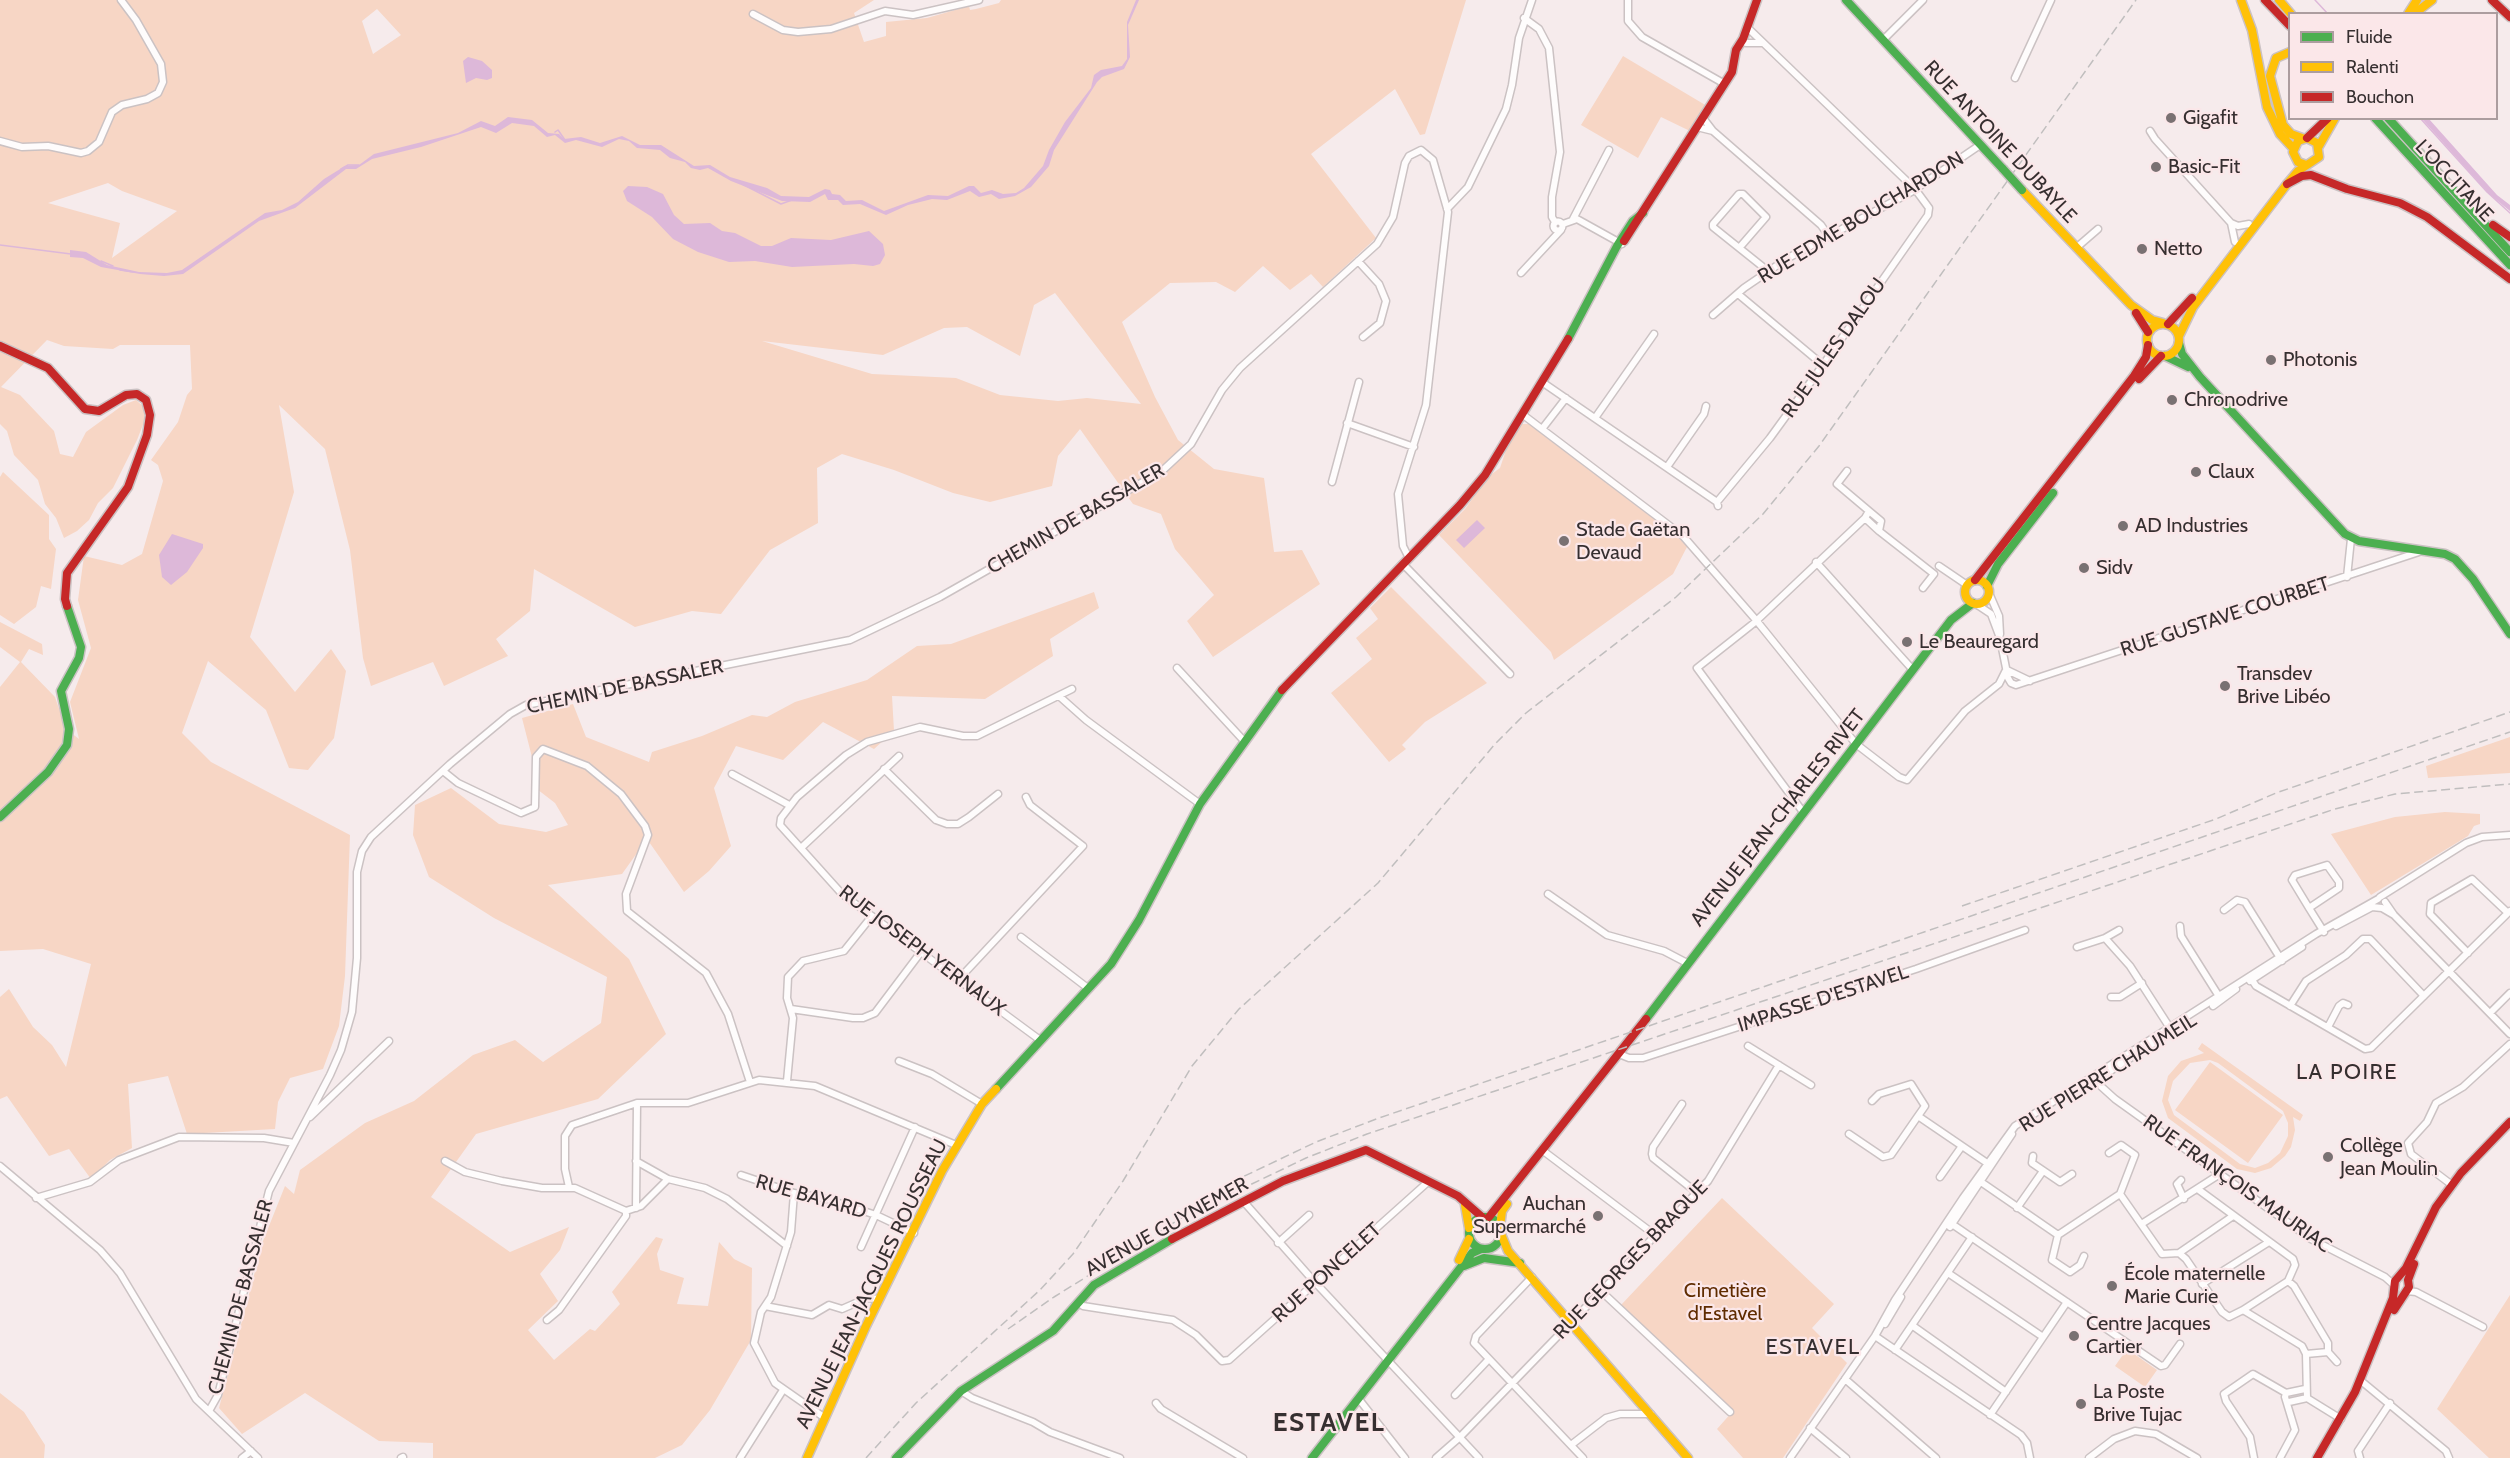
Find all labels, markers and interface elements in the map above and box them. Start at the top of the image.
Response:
legend [2288,12,2498,120]
text: Fluide [2346,26,2392,48]
street label: RUE ANTOINE DUBAYLE [1918,56,2082,228]
text: Ralenti [2346,56,2399,78]
text: Bouchon [2346,86,2414,108]
place label: Gigafit [2183,106,2238,130]
marker: Gigafit [2164,111,2178,125]
street label: L'OCCITANE [2410,135,2498,227]
street label: RUE EDME BOUCHARDON [1754,147,1968,289]
place label: Basic-Fit [2168,155,2240,179]
marker: Basic-Fit [2149,160,2163,174]
place label: Netto [2154,237,2202,261]
marker: Netto [2135,242,2149,256]
street label: RUE JULES DALOU [1777,274,1891,422]
place label: Photonis [2283,348,2357,372]
marker: Photonis [2264,353,2278,367]
place label: Chronodrive [2184,388,2288,412]
marker: Chronodrive [2165,393,2179,407]
street label: CHEMIN DE BASSALER [983,458,1169,580]
place label: Claux [2208,460,2255,484]
marker: Claux [2189,465,2203,479]
place label: AD Industries [2135,514,2248,538]
place label: Stade Gaëtan Devaud [1576,518,1690,565]
marker: AD Industries [2116,519,2130,533]
marker: Stade Gaëtan Devaud [1557,534,1571,548]
place label: Sidv [2096,556,2133,580]
marker: Sidv [2077,561,2091,575]
street label: RUE GUSTAVE COURBET [2118,572,2332,662]
place label: Le Beauregard [1919,630,2039,654]
marker: Le Beauregard [1900,635,1914,649]
street label: CHEMIN DE BASSALER [524,654,726,720]
place label: Transdev Brive Libéo [2237,662,2330,709]
marker: Transdev Brive Libéo [2218,679,2232,693]
street label: AVENUE JEAN-CHARLES RIVET [1686,705,1870,931]
street label: RUE JOSEPH YERNAUX [834,881,1010,1021]
street label: IMPASSE D'ESTAVEL [1735,960,1911,1038]
street label: RUE PIERRE CHAUMEIL [2015,1009,2201,1137]
district label: LA POIRE [2296,1060,2398,1086]
street label: RUE FRANÇOIS MAURIAC [2138,1110,2336,1258]
place label: Collège Jean Moulin [2340,1134,2438,1181]
street label: AVENUE JEAN-JACQUES ROUSSEAU [791,1135,953,1433]
marker: Collège Jean Moulin [2321,1150,2335,1164]
street label: RUE BAYARD [753,1170,869,1224]
street label: AVENUE GUYNEMER [1081,1172,1253,1282]
street label: RUE GEORGES BRAQUE [1549,1176,1713,1344]
place label: Auchan Supermarché [1473,1192,1586,1239]
street label: CHEMIN DE BASSALER [203,1197,279,1397]
marker: Auchan Supermarché [1591,1209,1605,1223]
street label: RUE PONCELET [1268,1218,1386,1328]
place label: École maternelle Marie Curie [2124,1262,2265,1309]
park label: Cimetière d'Estavel [1684,1279,1766,1326]
marker: École maternelle Marie Curie [2105,1279,2119,1293]
place label: Centre Jacques Cartier [2086,1312,2210,1359]
marker: Centre Jacques Cartier [2067,1329,2081,1343]
district label: ESTAVEL [1765,1335,1861,1361]
place label: La Poste Brive Tujac [2093,1380,2182,1427]
marker: La Poste Brive Tujac [2074,1397,2088,1411]
district label: ESTAVEL [1273,1407,1385,1439]

